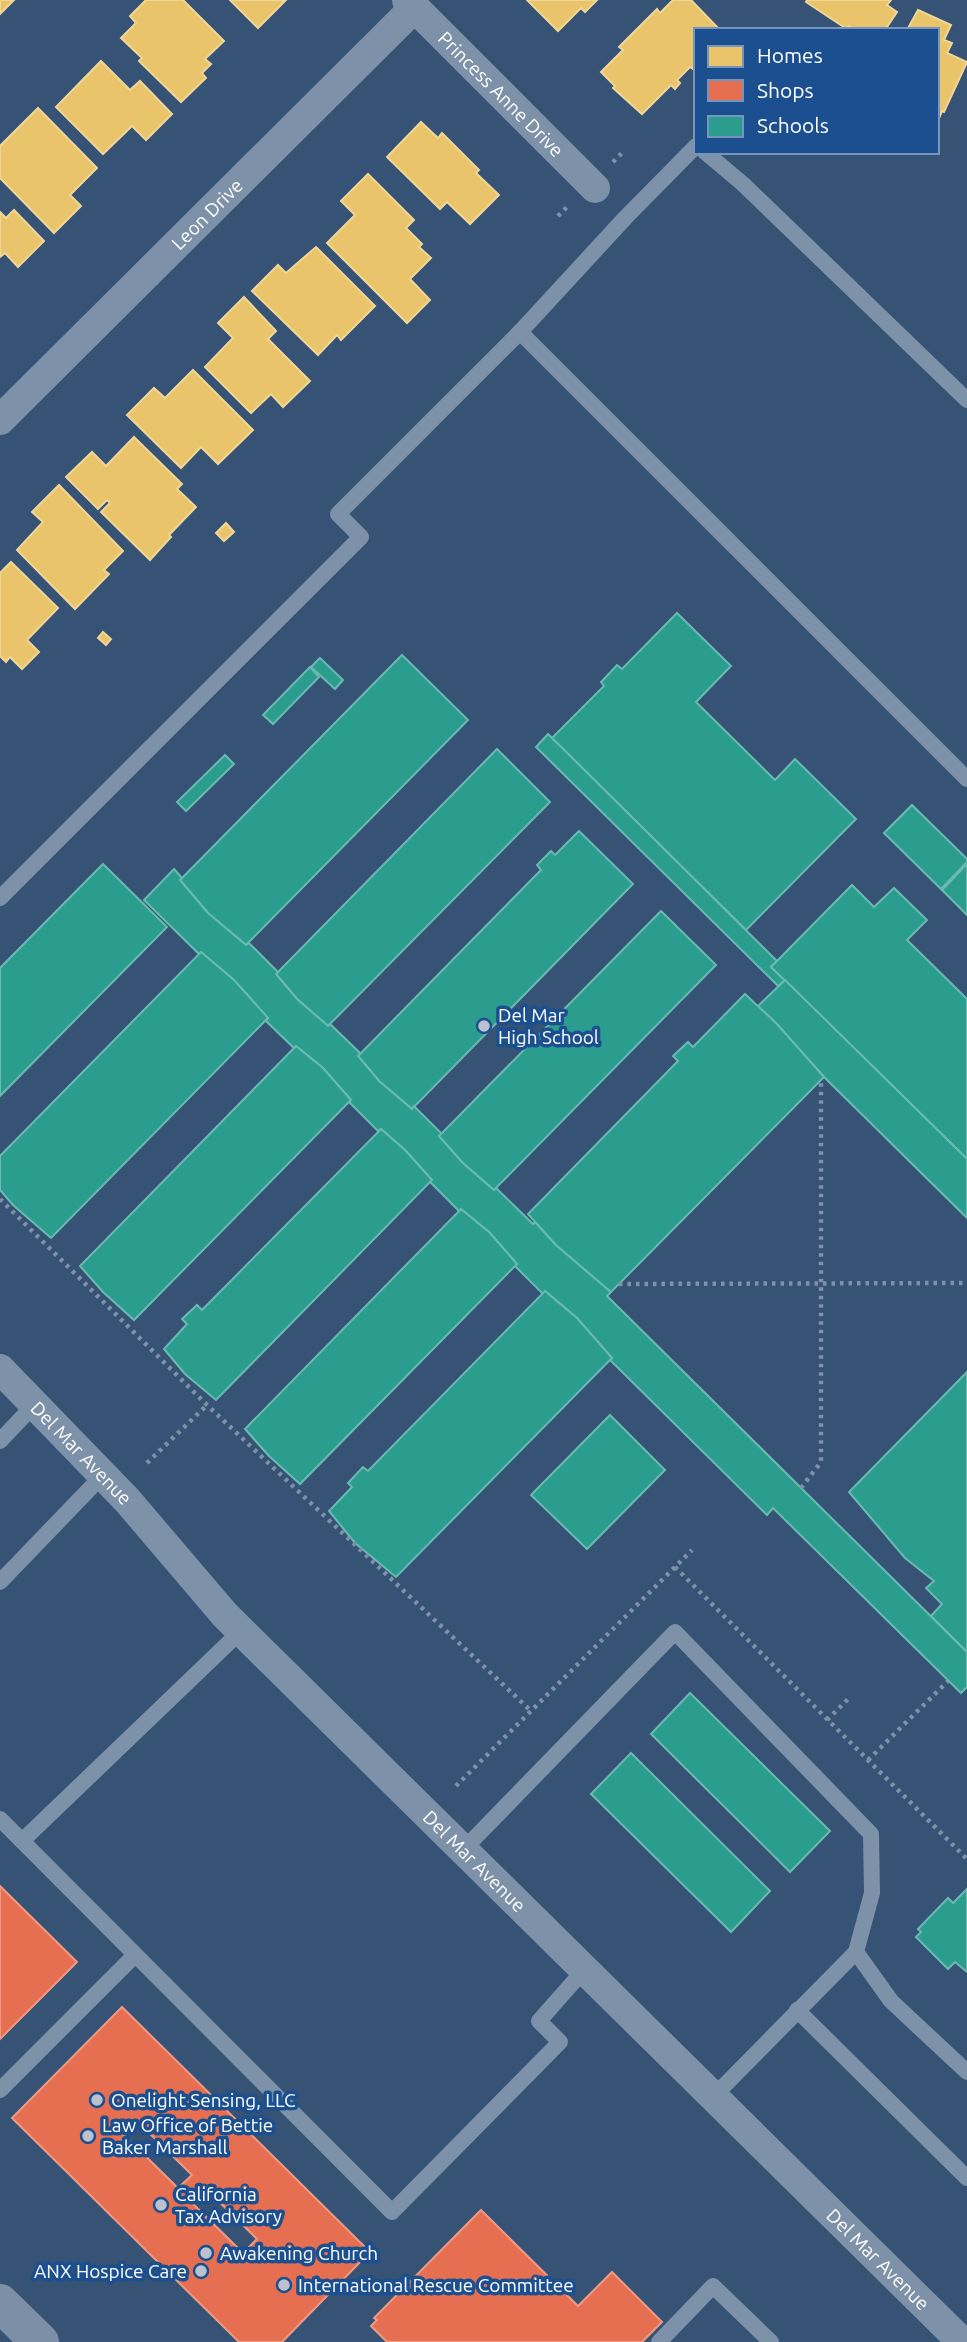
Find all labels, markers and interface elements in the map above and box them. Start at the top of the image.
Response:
street label: Princess Anne Drive [434,27,568,161]
legend [694,28,939,154]
text: Homes [757,43,823,67]
text: Shops [757,78,814,102]
text: Schools [757,113,829,137]
street label: Leon Drive [167,174,247,254]
place label: Del Mar High School [498,1004,599,1048]
marker: Del Mar High School [476,1018,492,1034]
street label: Del Mar Avenue [26,1397,136,1509]
street label: Del Mar Avenue [419,1806,530,1916]
place label: Onelight Sensing, LLC [111,2089,296,2111]
marker: Onelight Sensing, LLC [89,2092,105,2108]
place label: Law Office of Bettie Baker Marshall [102,2114,273,2158]
marker: Law Office of Bettie Baker Marshall [80,2128,96,2144]
place label: California Tax Advisory [175,2183,282,2227]
marker: California Tax Advisory [153,2197,169,2213]
street label: Del Mar Avenue [822,2204,934,2315]
place label: Awakening Church [220,2242,378,2264]
marker: Awakening Church [198,2245,214,2261]
place label: ANX Hospice Care [34,2260,187,2282]
marker: ANX Hospice Care [193,2263,209,2279]
place label: International Rescue Committee [298,2274,574,2296]
marker: International Rescue Committee [276,2277,292,2293]

